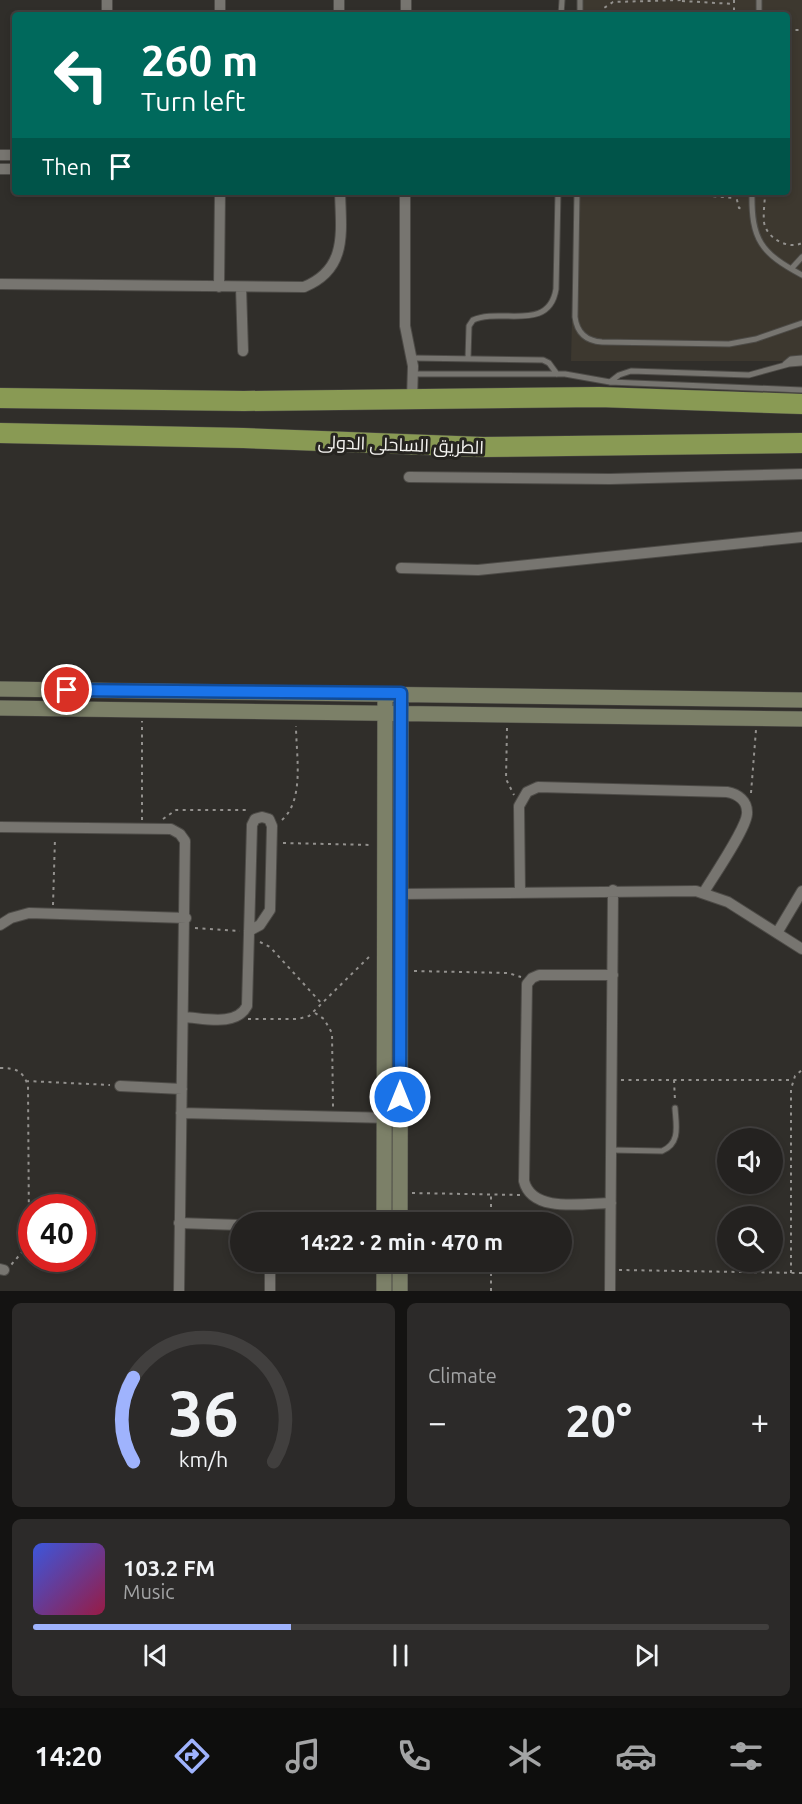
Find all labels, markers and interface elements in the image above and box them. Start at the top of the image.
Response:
icon: left [42,36,120,114]
text: 260 m [141,37,258,84]
text: Turn left [141,86,245,116]
icon: arrive [104,150,137,183]
text: Then [42,154,92,179]
street label: الطريق الساحلى الدولى [317,431,484,460]
pin [41,664,92,715]
icon: arrive [50,673,83,706]
position arrow [368,1065,432,1129]
map controls [717,1128,783,1272]
button: sound [717,1128,783,1194]
speed limit sign: 40 [18,1194,96,1272]
button: search [717,1206,783,1272]
text: 14:22 · 2 min · 470 m [299,1229,503,1254]
text: Climate [428,1364,497,1387]
text: 36 [168,1378,239,1448]
text: 20° [565,1395,632,1446]
text: − [428,1403,447,1440]
text: + [750,1403,769,1440]
text: km/h [179,1447,228,1471]
text: 103.2 FM [123,1555,215,1580]
text: Music [123,1580,175,1603]
icon: previous [139,1639,172,1672]
icon: pause [384,1639,417,1672]
icon: next [630,1639,663,1672]
icon: directions [171,1735,213,1777]
icon: music [282,1735,324,1777]
icon: phone [393,1735,435,1777]
icon: climate [504,1735,546,1777]
icon: car [615,1735,657,1777]
icon: filters [725,1735,767,1777]
text: 14:20 [34,1741,102,1771]

